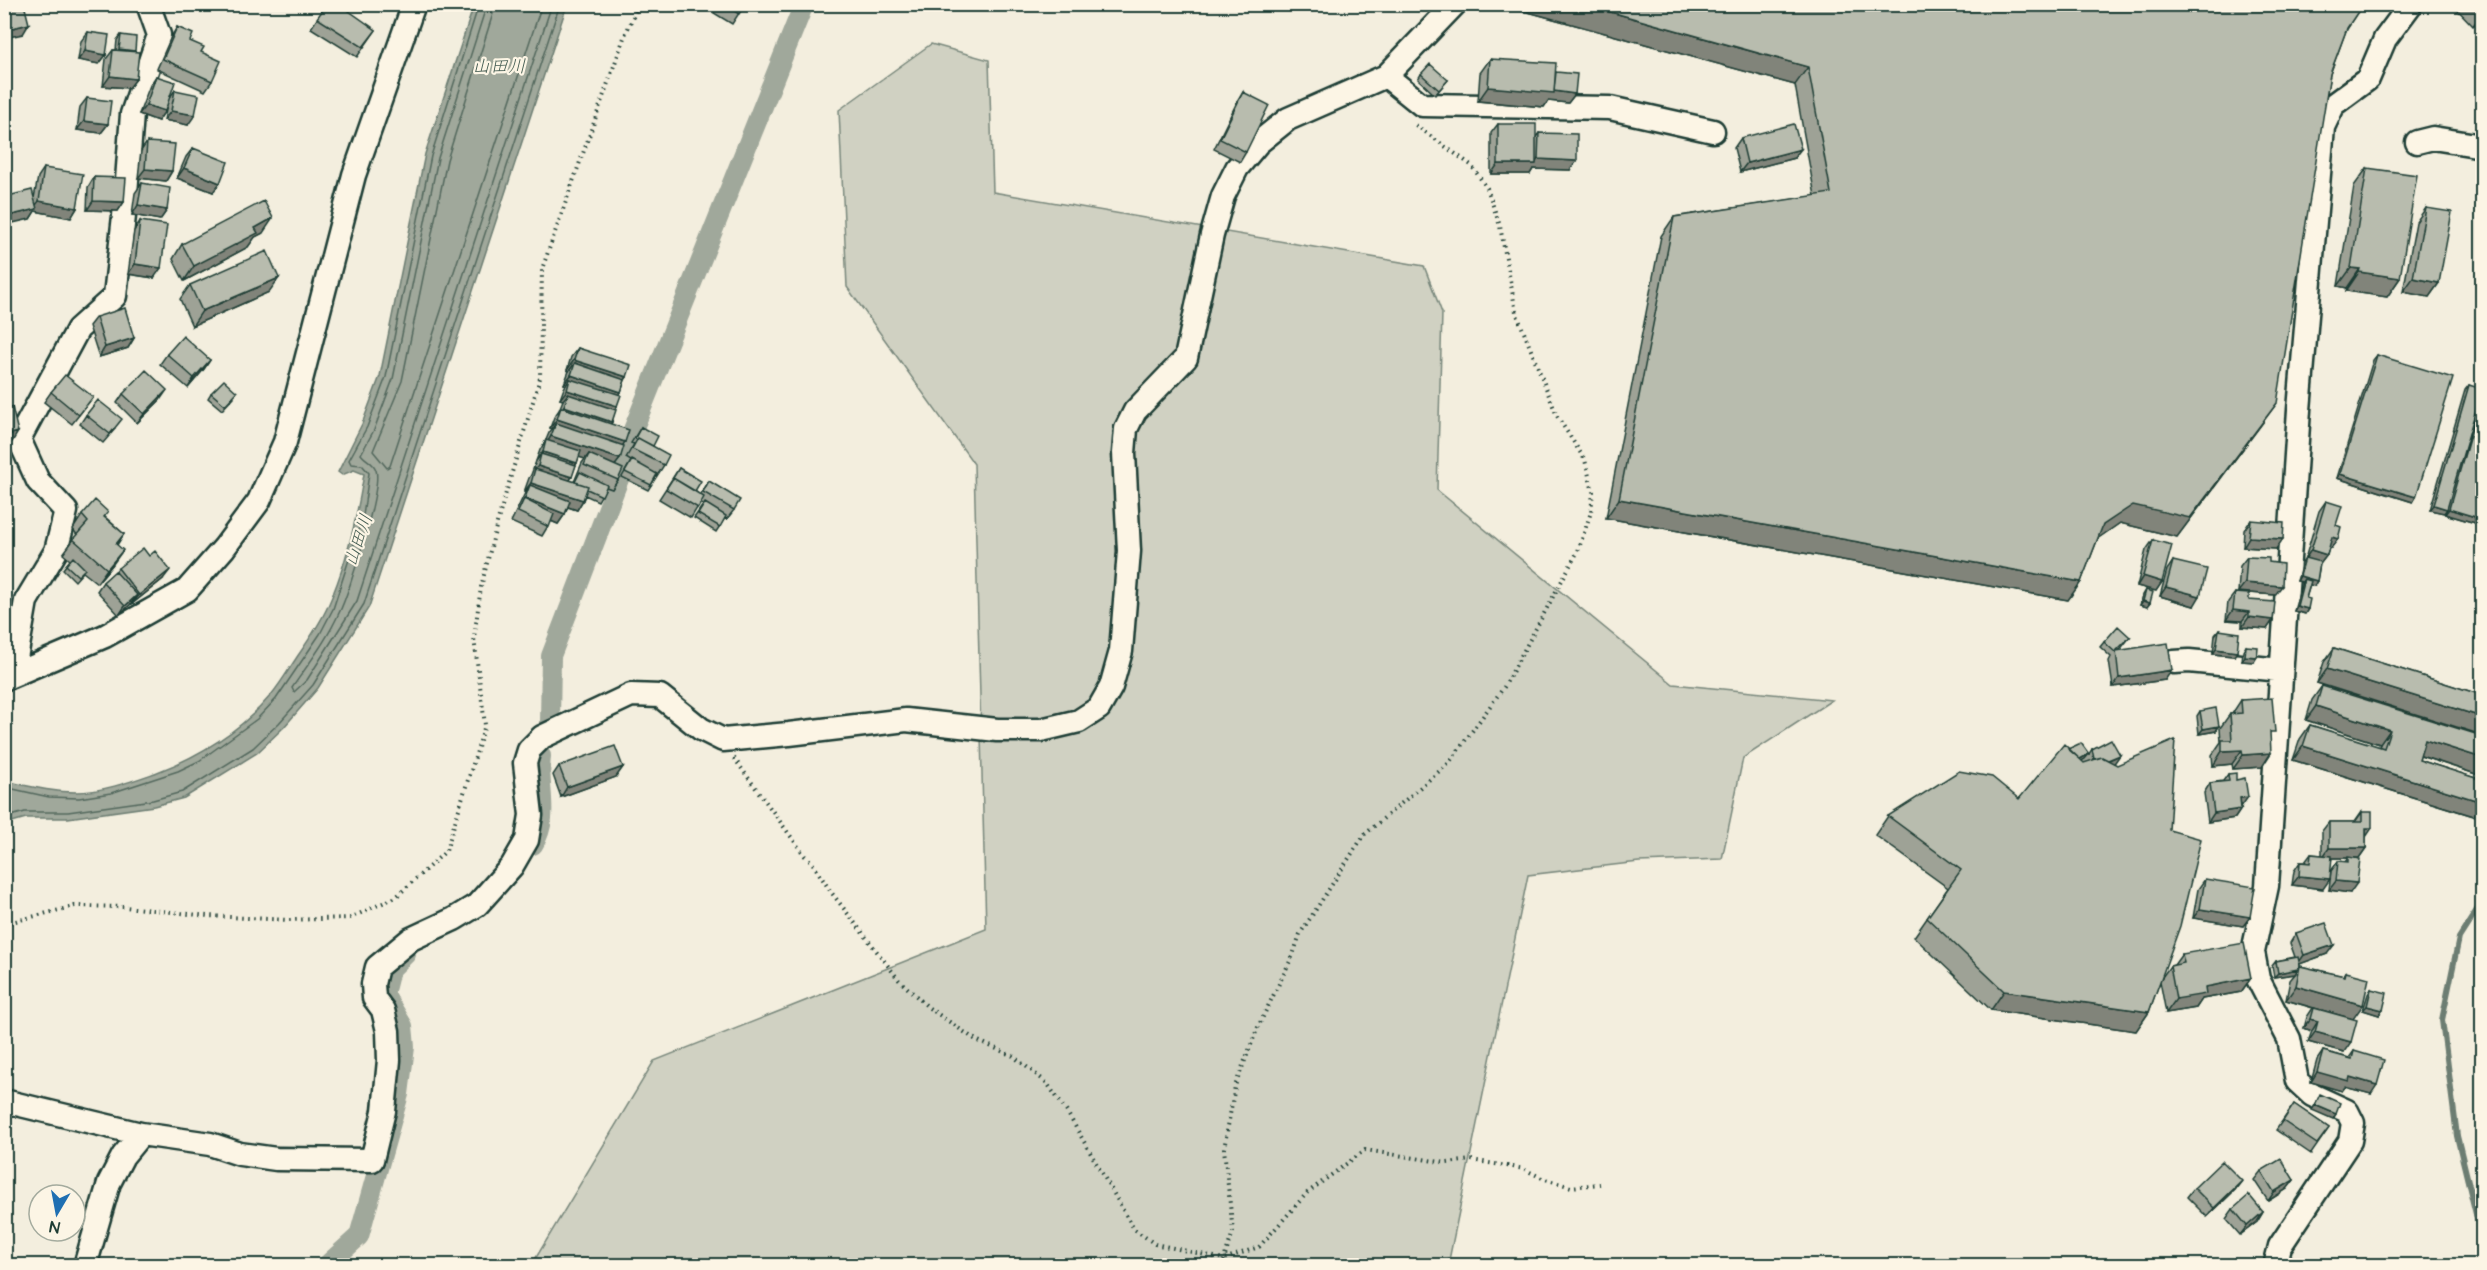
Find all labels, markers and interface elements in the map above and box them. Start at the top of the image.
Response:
water label: 山田川 [472,54,526,79]
water label: 山田川 [338,511,379,570]
north arrow [27,1183,87,1243]
text: N [48,1215,61,1238]

